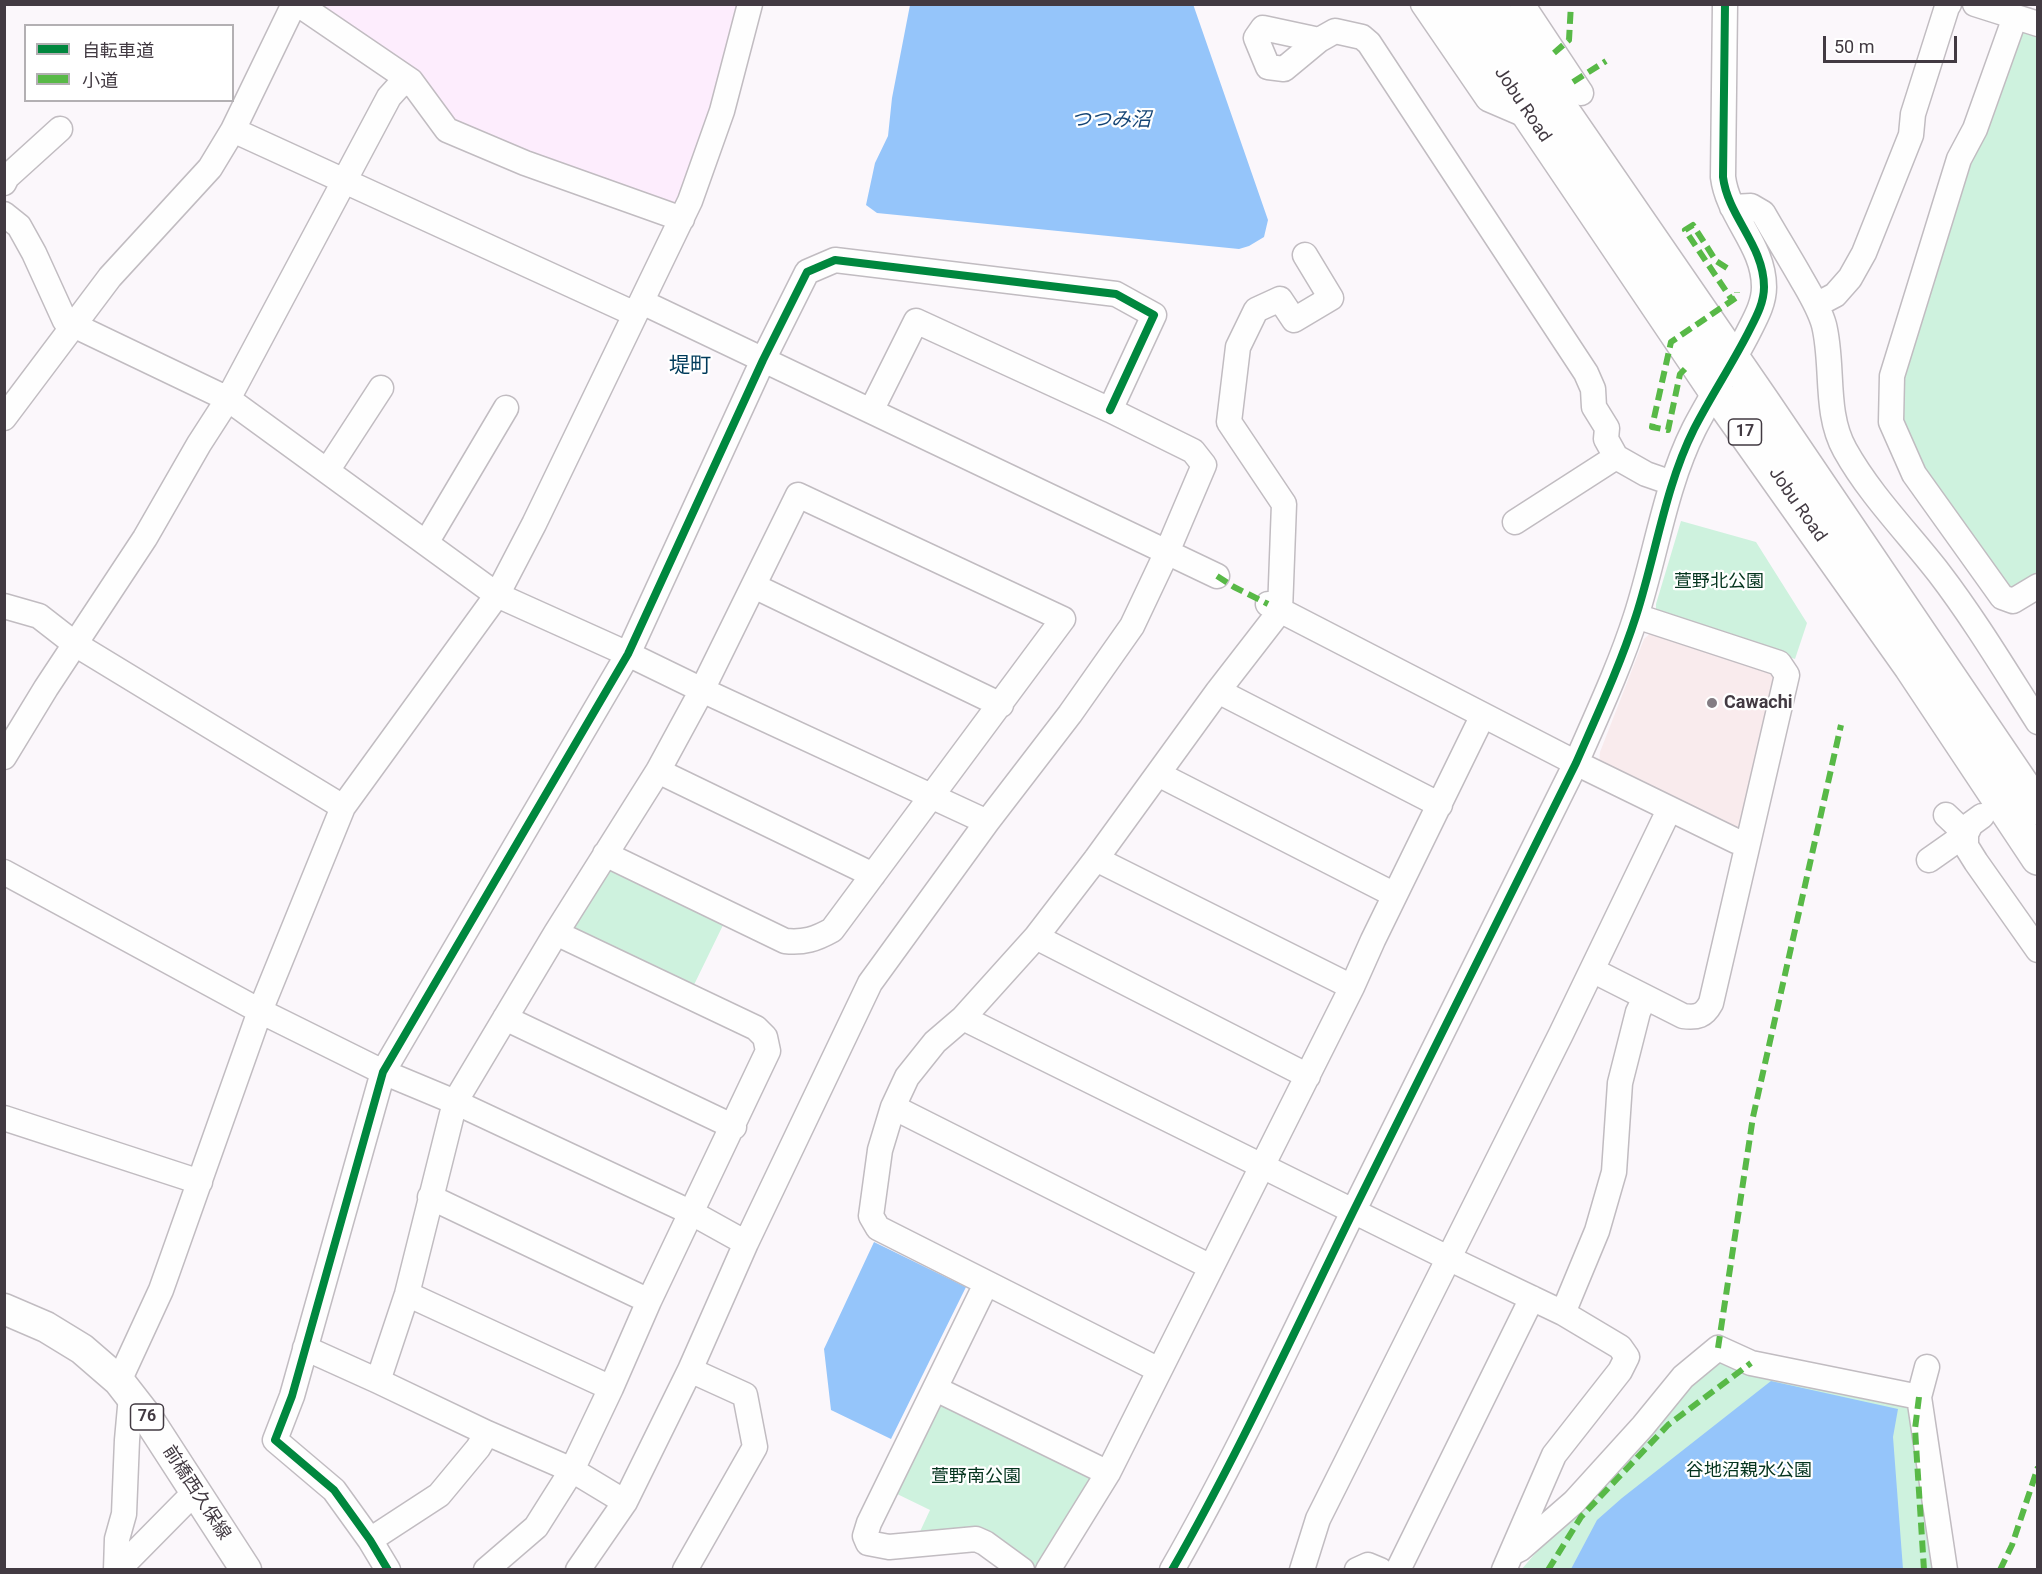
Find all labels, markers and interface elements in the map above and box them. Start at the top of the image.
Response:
legend [24,24,234,102]
scale bar [1826,24,1960,62]
text: 50 m [1834,36,1874,57]
text: 自転車道 [82,40,154,61]
street label: Jobu Road [1489,63,1555,147]
text: 小道 [82,70,118,91]
water label: つつみ沼 [1071,109,1151,133]
district label: 堤町 [669,354,711,380]
road number: 17 [1728,419,1762,445]
street label: Jobu Road [1763,464,1831,546]
park label: 萱野北公園 [1674,571,1764,593]
place label: Cawachi [1724,692,1792,714]
marker: Cawachi [1705,696,1719,710]
road number: 76 [130,1404,164,1430]
street label: 前橋西久保線 [158,1442,234,1544]
park label: 谷地沼親水公園 [1686,1460,1812,1482]
park label: 萱野南公園 [931,1466,1021,1488]

